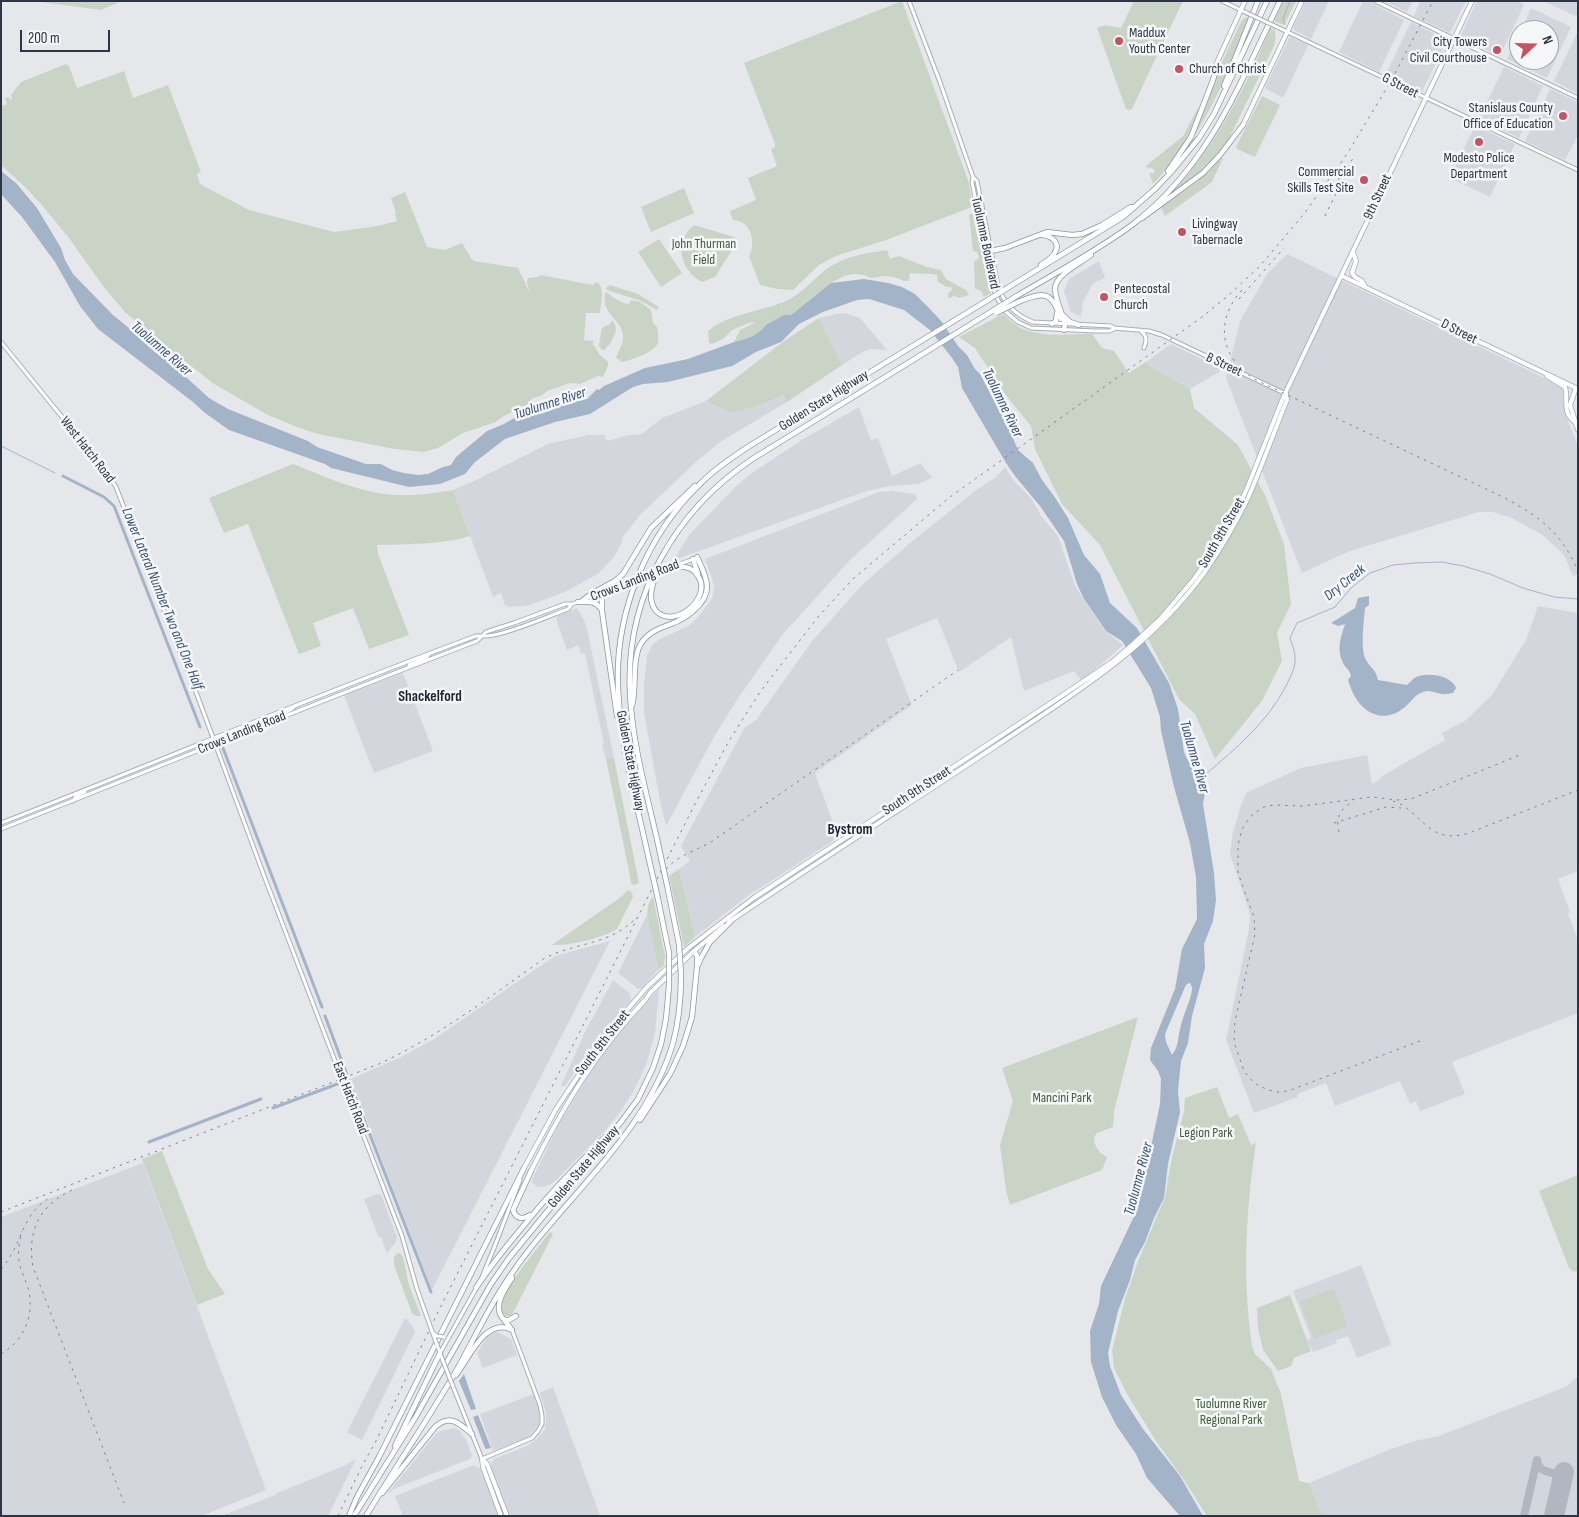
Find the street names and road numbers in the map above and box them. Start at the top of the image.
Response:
street label: G Street [1379,70,1421,102]
street label: 9th Street [1360,172,1396,222]
street label: Tuolumne Boulevard [967,195,1003,291]
street label: D Street [1438,316,1480,348]
street label: B Street [1203,349,1245,381]
street label: Golden State Highway [776,367,872,435]
street label: West Hatch Road [56,413,118,487]
street label: South 9th Street [1195,495,1249,571]
street label: Crows Landing Road [588,556,682,606]
street label: Crows Landing Road [195,708,289,758]
street label: Golden State Highway [612,709,648,813]
street label: South 9th Street [880,763,954,819]
street label: South 9th Street [572,1007,634,1079]
street label: East Hatch Road [328,1059,372,1137]
street label: Golden State Highway [545,1122,623,1212]

